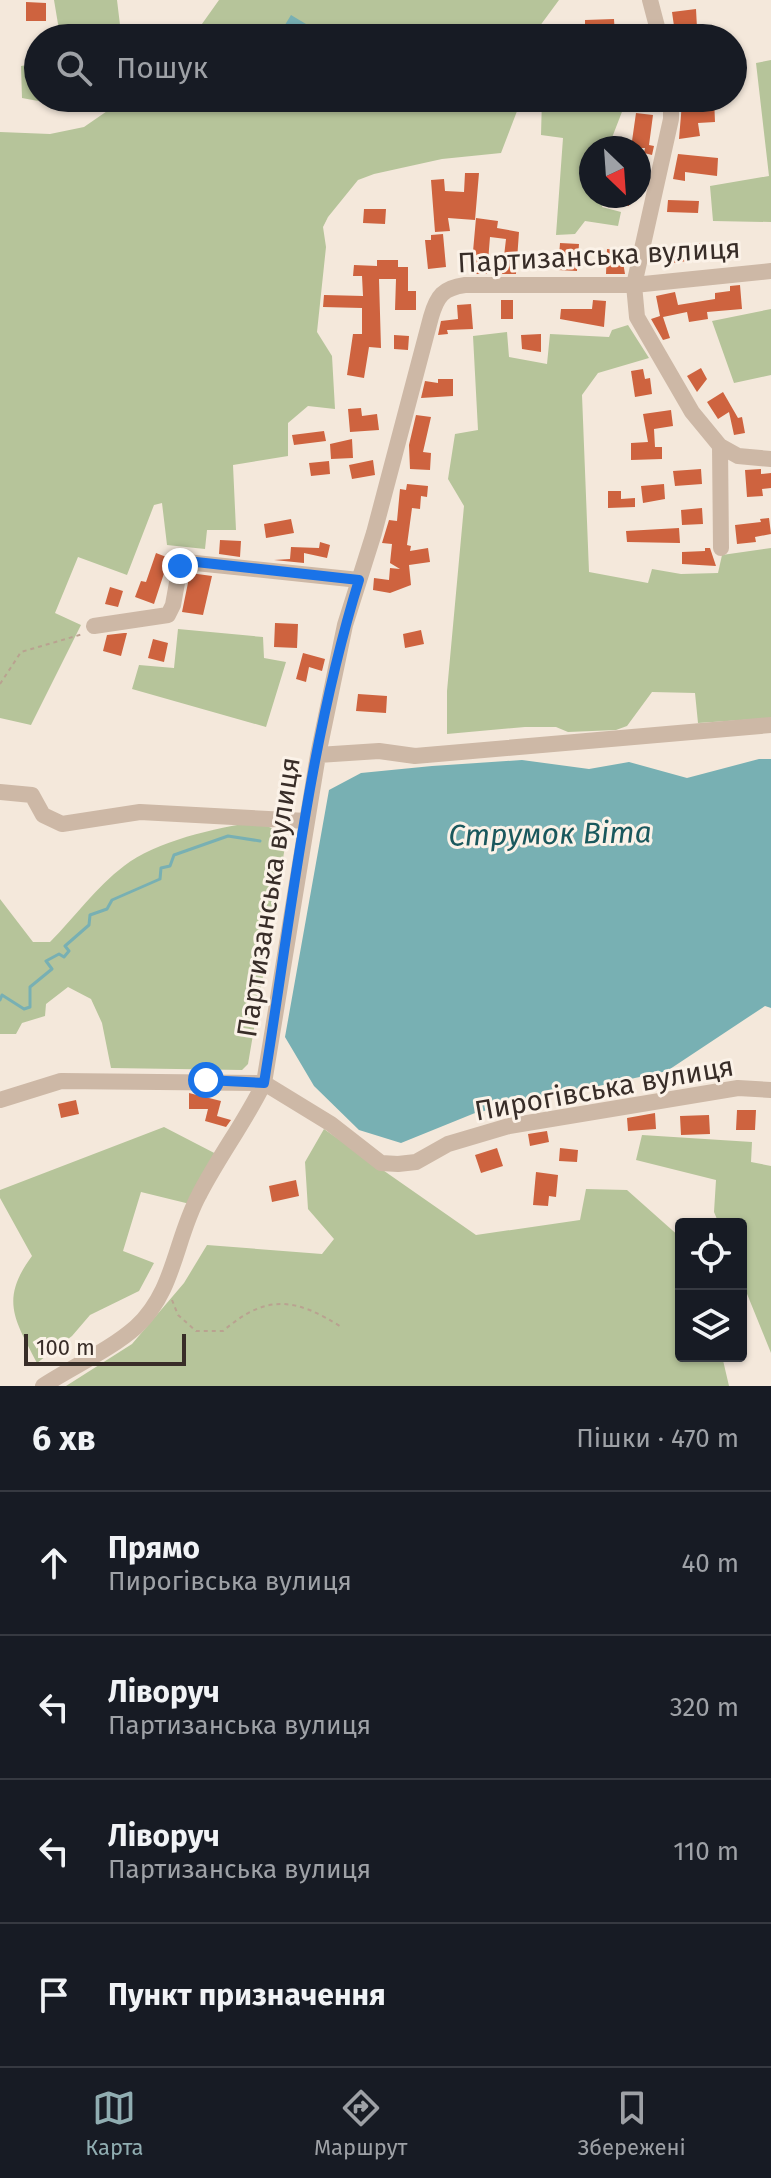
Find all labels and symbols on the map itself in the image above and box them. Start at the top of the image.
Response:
north arrow [579,136,651,208]
street label: Партизанська вулиця [457,232,741,279]
route end [162,548,198,584]
street label: Партизанська вулиця [230,755,307,1040]
water label: Струмок Віта [448,814,652,854]
street label: Пирогівська вулиця [472,1049,736,1128]
route start [188,1062,224,1098]
scale bar [24,1330,186,1366]

